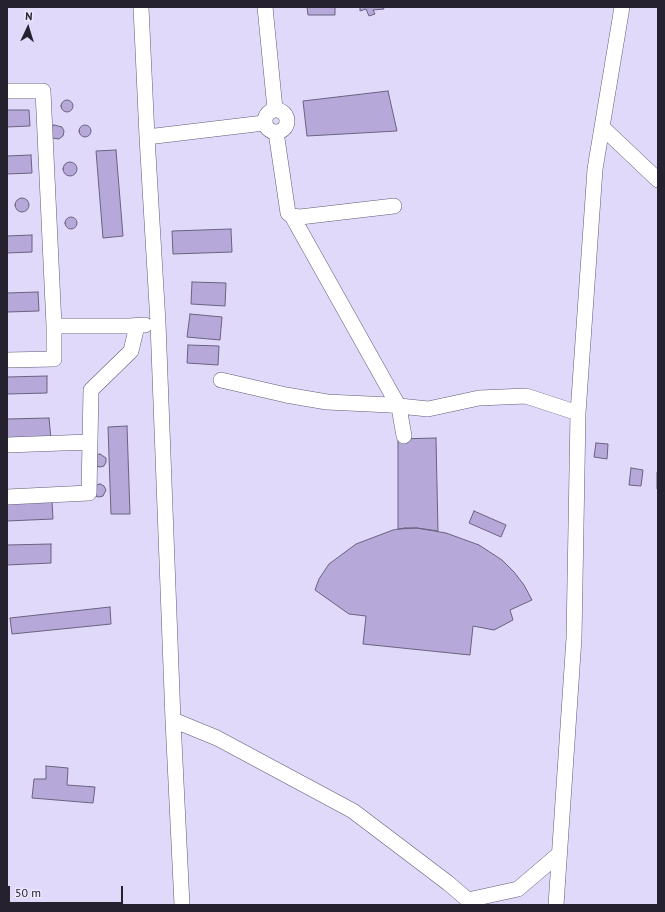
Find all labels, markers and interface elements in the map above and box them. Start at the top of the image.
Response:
north arrow [8,8,48,48]
text: N [25,9,33,23]
scale bar [10,878,125,904]
text: 50 m [15,885,41,900]

